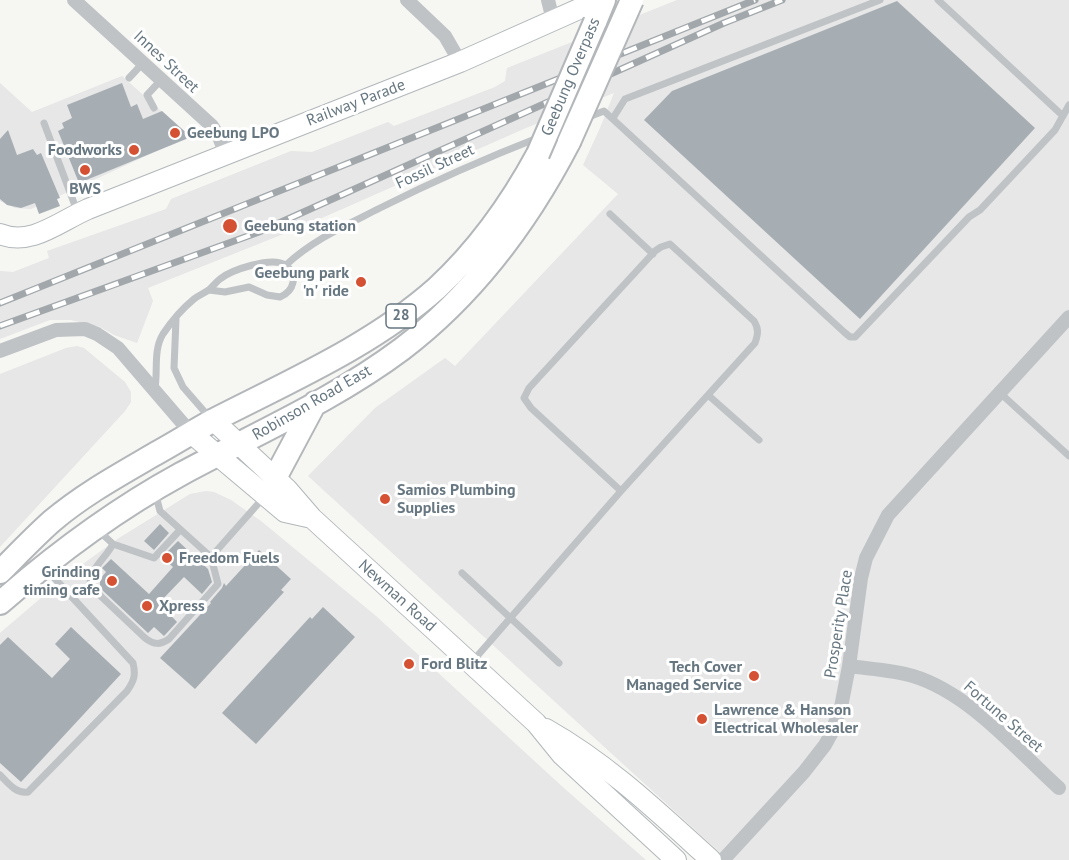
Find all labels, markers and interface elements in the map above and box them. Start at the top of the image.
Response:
street label: Geebung Overpass [537,15,605,139]
street label: Innes Street [129,27,203,97]
street label: Railway Parade [304,75,408,131]
place label: Geebung LPO [187,123,279,143]
marker: Geebung LPO [168,126,182,140]
place label: Foodworks [48,140,122,160]
street label: Fossil Street [393,140,477,194]
marker: Foodworks [127,143,141,157]
marker: BWS [78,163,92,177]
place label: BWS [69,179,101,199]
place label: Geebung station [244,216,356,236]
marker: Geebung station [221,217,239,235]
place label: Geebung park 'n' ride [255,263,349,301]
marker: Geebung park 'n' ride [354,275,368,289]
road number: 28 [386,304,416,328]
street label: Robinson Road East [249,361,375,445]
place label: Samios Plumbing Supplies [397,480,516,518]
marker: Samios Plumbing Supplies [378,492,392,506]
place label: Freedom Fuels [179,548,279,568]
marker: Freedom Fuels [160,551,174,565]
street label: Newman Road [354,556,440,636]
place label: Grinding timing cafe [24,562,100,600]
street label: Prosperity Place [821,569,857,679]
marker: Grinding timing cafe [105,574,119,588]
place label: Xpress [159,596,205,616]
marker: Xpress [140,599,154,613]
place label: Ford Blitz [421,654,487,674]
marker: Ford Blitz [402,657,416,671]
place label: Tech Cover Managed Service [626,657,742,695]
marker: Tech Cover Managed Service [747,669,761,683]
street label: Fortune Street [959,677,1047,757]
place label: Lawrence & Hanson Electrical Wholesaler [714,700,858,738]
marker: Lawrence & Hanson Electrical Wholesaler [695,712,709,726]

